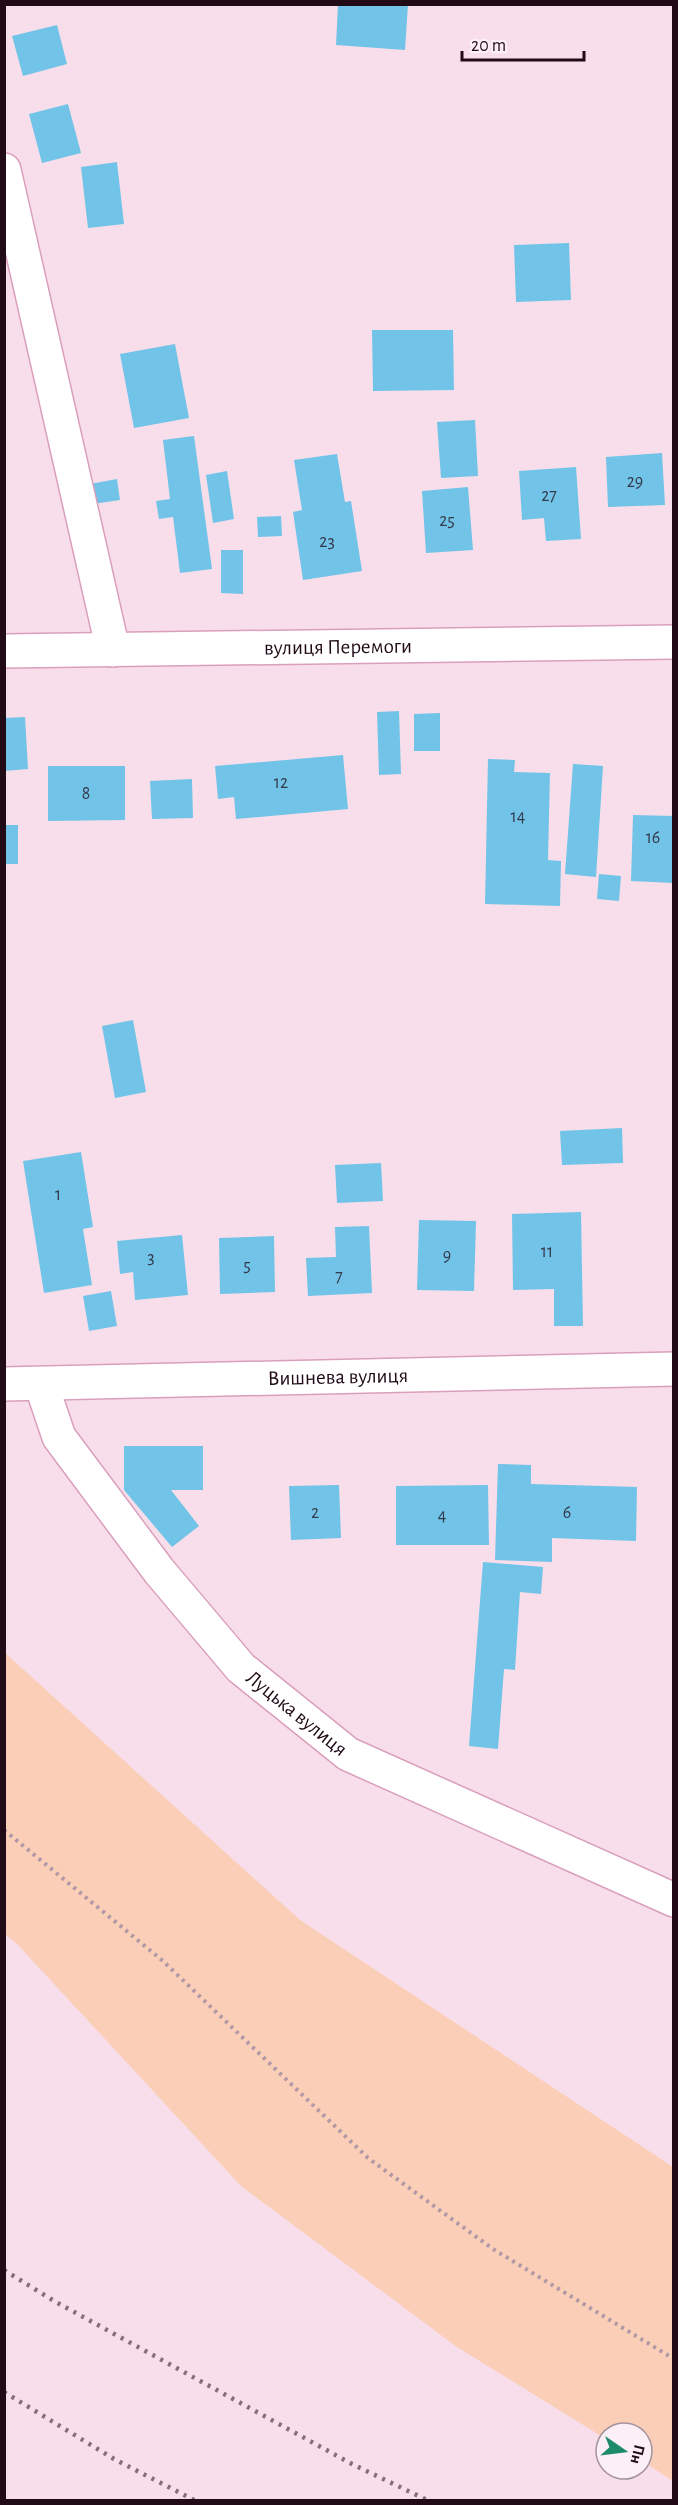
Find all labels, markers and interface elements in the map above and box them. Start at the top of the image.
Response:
scale bar [462,24,584,62]
text: 20 m [471,37,506,55]
house number: 29 [627,473,643,491]
house number: 27 [541,487,557,505]
house number: 25 [439,512,455,530]
house number: 23 [319,533,335,551]
street label: вулиця Перемоги [264,636,412,659]
house number: 12 [274,774,288,792]
house number: 8 [82,785,90,803]
house number: 14 [511,808,526,826]
house number: 16 [646,829,660,847]
house number: 1 [55,1186,61,1204]
house number: 11 [541,1243,553,1261]
house number: 9 [443,1247,451,1265]
house number: 3 [147,1249,155,1267]
house number: 5 [243,1257,251,1275]
house number: 7 [335,1268,343,1286]
street label: Вишнева вулиця [267,1365,408,1389]
house number: 2 [311,1504,319,1522]
house number: 6 [563,1504,571,1522]
house number: 4 [438,1507,447,1525]
street label: Луцька вулиця [242,1667,351,1760]
north arrow [594,2421,654,2481]
text: Пн [627,2443,648,2466]

